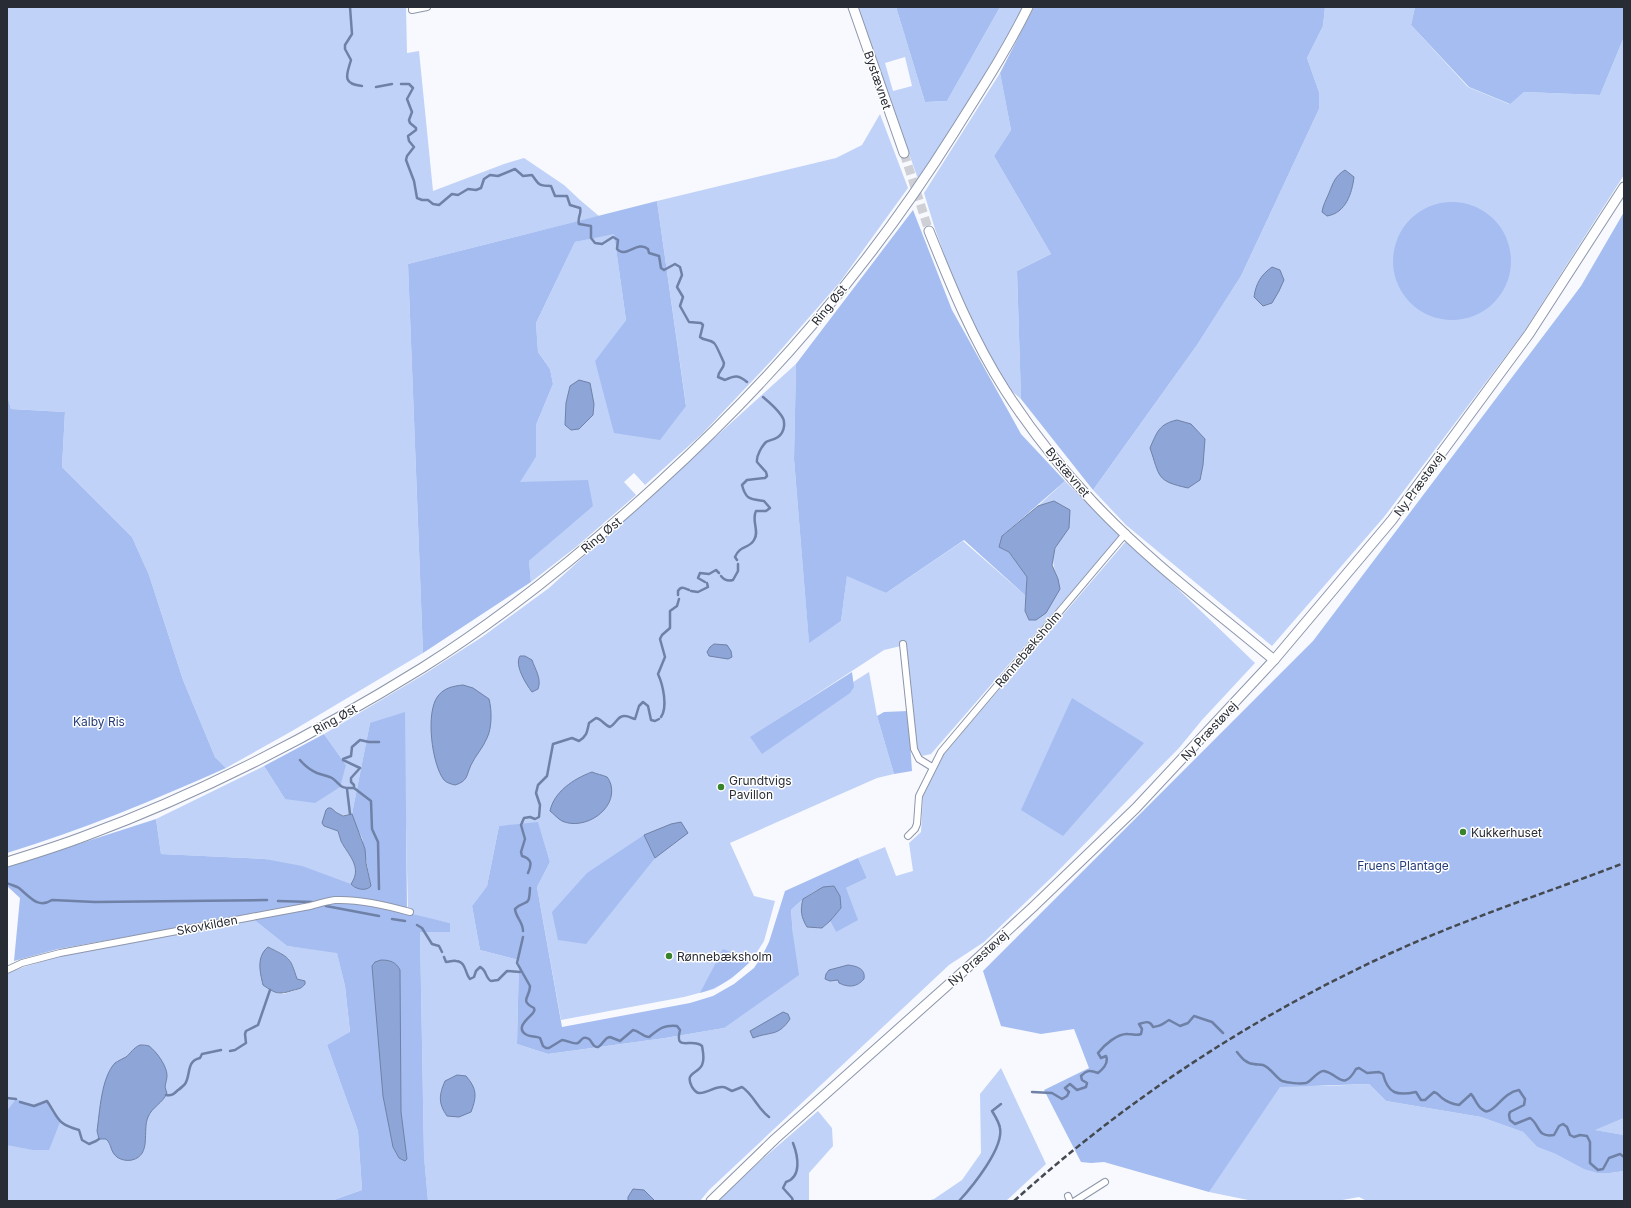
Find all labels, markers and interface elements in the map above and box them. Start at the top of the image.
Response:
street label: Bystævnet [861,49,895,111]
street label: Ring Øst [808,282,850,328]
street label: Bystævnet [1043,444,1093,500]
street label: Ny Præstøvej [1391,449,1447,519]
street label: Ring Øst [578,514,624,556]
street label: Rønnebæksholm [992,608,1064,690]
street label: Ny Præstøvej [1178,698,1240,764]
street label: Ring Øst [310,701,360,737]
park label: Kalby Ris [73,714,125,729]
place label: Grundtvigs Pavillon [729,773,792,802]
marker: Grundtvigs Pavillon [716,782,726,792]
place label: Kukkerhuset [1471,825,1542,840]
marker: Kukkerhuset [1458,827,1468,837]
park label: Fruens Plantage [1357,858,1449,873]
street label: Skovkilden [175,912,239,938]
street label: Ny Præstøvej [945,927,1011,989]
place label: Rønnebæksholm [677,949,772,964]
marker: Rønnebæksholm [664,951,674,961]

